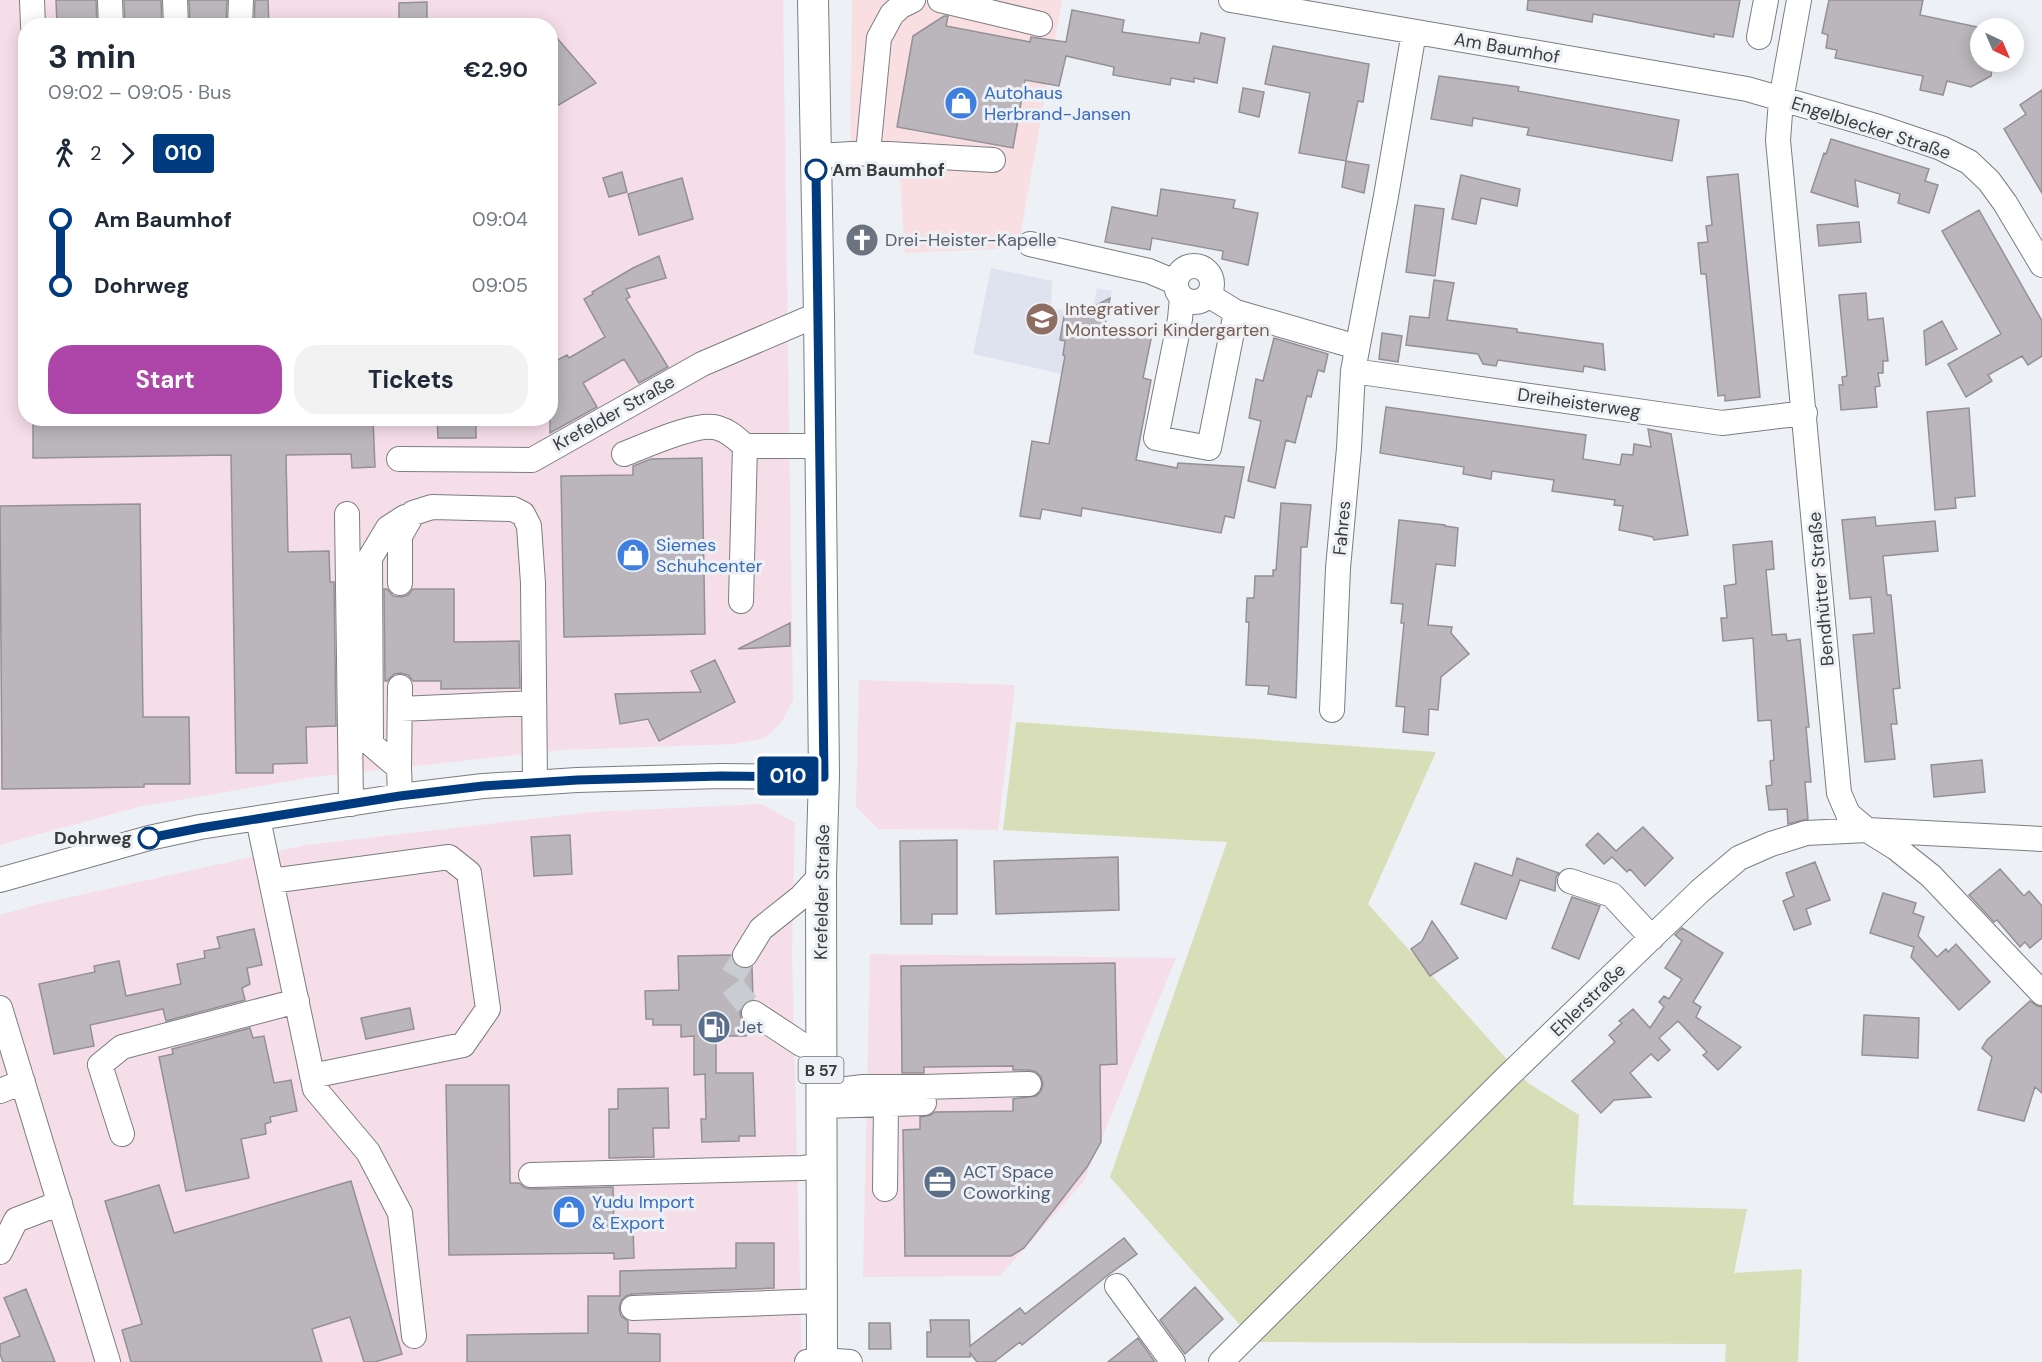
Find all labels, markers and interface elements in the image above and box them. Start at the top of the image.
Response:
north arrow [1970,18,2024,72]
map controls [1970,18,2024,72]
street label: Am Baumhof [1452,27,1562,69]
text: 3 min [48,35,136,78]
text: €2.90 [464,55,528,84]
text: 09:02 – 09:05 · Bus [48,79,232,105]
place label: Autohaus Herbrand-Jansen [984,81,1131,126]
shop icon: Autohaus Herbrand-Jansen [943,85,979,121]
street label: Engelblecker Straße [1788,91,1954,165]
icon: walk [48,137,81,170]
icon: forward [111,137,144,170]
text: 010 [165,139,202,167]
text: 2 [90,140,102,166]
place label: Am Baumhof [832,158,945,182]
marker: Am Baumhof [805,159,827,181]
text: Am Baumhof [94,205,232,234]
text: 09:04 [472,206,528,232]
church icon: Drei-Heister-Kapelle [844,222,880,258]
place label: Drei-Heister-Kapelle [885,228,1057,252]
text: Dohrweg [94,271,189,300]
text: 09:05 [472,272,528,298]
place label: Integrativer Montessori Kindergarten [1065,297,1270,342]
school or university icon: Integrativer Montessori Kindergarten [1024,301,1060,337]
button: Start [48,345,282,414]
button: Tickets [294,345,528,414]
street label: Krefelder Straße [549,370,679,456]
street label: Dreiheisterweg [1516,382,1642,424]
street label: Fahres [1328,500,1356,556]
street label: Bendhütter Straße [1802,511,1840,667]
place label: Siemes Schuhcenter [656,533,763,578]
shop icon: Siemes Schuhcenter [615,537,651,573]
line badge: 010 [754,756,822,796]
text: 010 [769,762,807,790]
street label: Krefelder Straße [809,824,835,960]
place label: Dohrweg [54,826,132,850]
marker: Dohrweg [138,827,160,849]
street label: Ehlerstraße [1545,958,1631,1042]
fuel station icon: Jet [696,1009,732,1045]
place label: Jet [737,1015,763,1039]
road number: B 57 [798,1057,844,1083]
place label: ACT Space Coworking [963,1160,1054,1205]
office icon: ACT Space Coworking [922,1164,958,1200]
place label: Yudu Import & Export [592,1190,695,1235]
shop icon: Yudu Import & Export [551,1194,587,1230]

